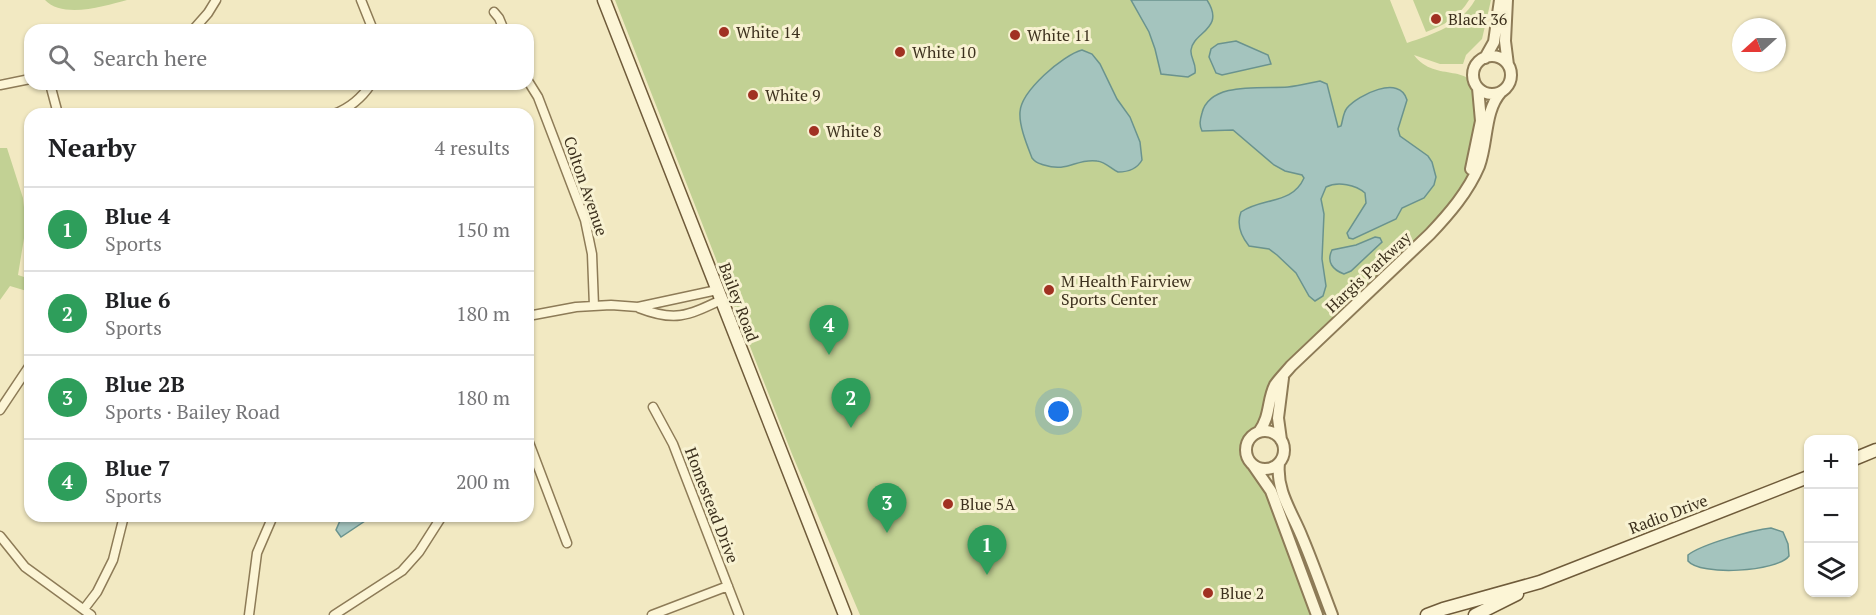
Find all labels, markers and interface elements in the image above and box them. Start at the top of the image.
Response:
place label: Black 36 [1448,8,1508,30]
marker: Black 36 [1429,12,1443,26]
north arrow [1732,18,1786,72]
place label: White 14 [736,21,801,43]
search box [24,24,534,90]
place label: White 11 [1027,24,1091,46]
marker: White 14 [717,25,731,39]
marker: White 11 [1008,28,1022,42]
icon: search [45,41,78,74]
place label: White 10 [912,41,976,63]
text: Search here [93,43,207,72]
marker: White 10 [893,45,907,59]
place label: White 9 [765,84,821,106]
marker: White 9 [746,88,760,102]
place label: White 8 [826,120,882,142]
marker: White 8 [807,124,821,138]
text: Nearby [48,130,136,164]
street label: Colton Avenue [559,133,613,239]
text: 4 results [435,134,510,161]
text: Blue 4 [105,201,170,230]
text: 1 [62,216,73,243]
text: 150 m [456,216,510,243]
street label: Hargis Parkway [1320,226,1416,317]
text: Sports [105,230,162,257]
street label: Bailey Road [714,259,764,345]
place label: M Health Fairview Sports Center [1061,270,1192,310]
marker: M Health Fairview Sports Center [1042,283,1056,297]
text: Blue 6 [105,285,170,314]
text: 2 [62,300,73,327]
text: 180 m [456,300,510,327]
pin: 4 [810,306,848,355]
text: Sports [105,314,162,341]
text: Blue 2B [105,369,185,398]
pin: 2 [832,378,870,428]
text: 3 [62,384,73,411]
text: 180 m [456,384,510,411]
your location [1044,397,1073,426]
text: Sports · Bailey Road [105,398,280,425]
map controls [1804,435,1858,597]
button: + [1804,435,1858,489]
street label: Homestead Drive [680,444,744,566]
text: Blue 7 [105,453,170,482]
text: 4 [62,468,73,495]
text: 200 m [456,468,510,495]
text: Sports [105,482,162,509]
pin: 3 [868,484,906,533]
street label: Radio Drive [1625,489,1711,539]
button: − [1804,489,1858,543]
place label: Blue 5A [960,493,1015,515]
marker: Blue 5A [941,497,955,511]
pin: 1 [968,526,1006,575]
button: layers [1804,543,1858,597]
place label: Blue 2 [1220,582,1264,604]
marker: Blue 2 [1201,586,1215,600]

